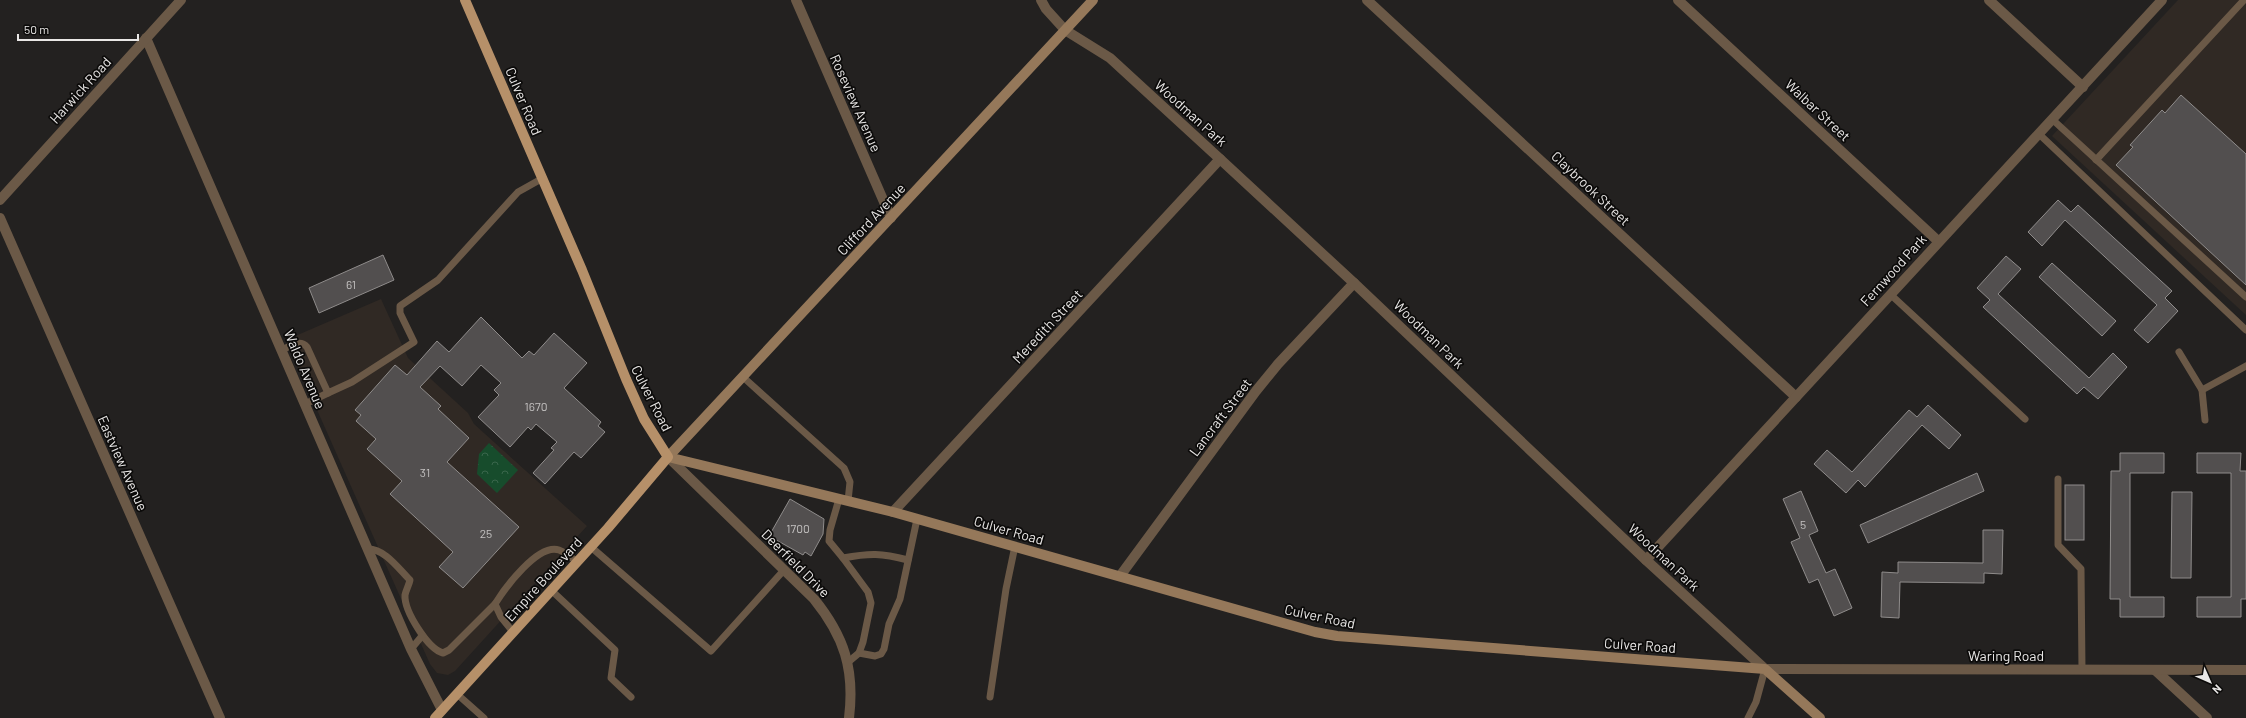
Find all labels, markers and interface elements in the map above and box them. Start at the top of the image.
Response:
scale bar [18,16,138,42]
text: 50 m [24,22,49,36]
street label: Roseview Avenue [827,52,885,154]
street label: Harwick Road [46,53,114,127]
street label: Culver Road [502,65,546,137]
street label: Woodman Park [1151,76,1231,150]
street label: Walbar Street [1782,76,1854,144]
street label: Claybrook Street [1548,147,1634,229]
street label: Clifford Avenue [833,179,909,259]
street label: Fernwood Park [1856,231,1930,309]
house number: 61 [346,277,356,291]
street label: Meredith Street [1008,286,1086,366]
street label: Woodman Park [1390,296,1468,372]
street label: Waldo Avenue [281,327,329,411]
street label: Culver Road [628,362,676,434]
street label: Lancraft Street [1185,375,1255,459]
house number: 1670 [525,399,547,413]
street label: Eastview Avenue [94,413,152,513]
house number: 31 [420,465,430,479]
street label: Culver Road [972,512,1046,548]
house number: 5 [1800,517,1806,531]
street label: Woodman Park [1625,520,1703,594]
house number: 1700 [786,521,810,535]
street label: Deerfield Drive [758,525,834,601]
house number: 25 [480,526,492,540]
street label: Empire Boulevard [501,533,585,625]
street label: Culver Road [1283,600,1357,632]
street label: Culver Road [1604,634,1676,656]
street label: Waring Road [1968,647,2044,664]
north arrow [2190,662,2230,702]
text: N [2210,682,2225,697]

